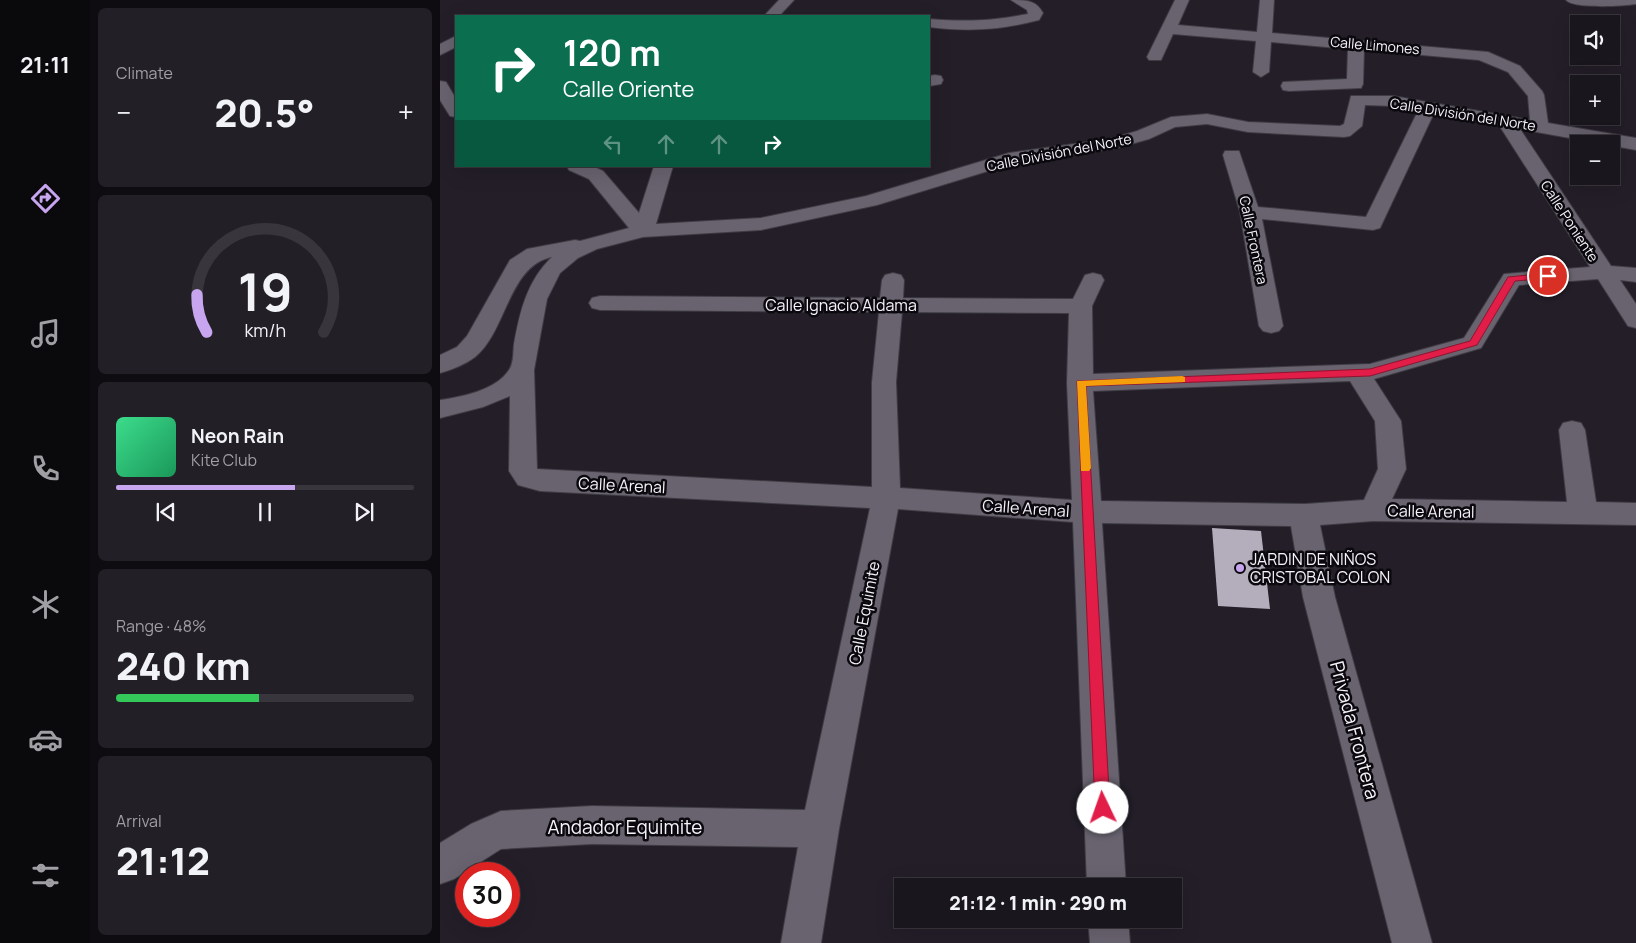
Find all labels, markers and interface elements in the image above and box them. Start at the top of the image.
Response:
map controls [1570,15,1620,185]
button: sound [1570,15,1620,65]
text: 120 m [563,29,661,77]
street label: Calle Limones [1330,32,1420,58]
icon: right [480,35,545,100]
text: 21:11 [20,50,70,80]
text: Climate [116,62,173,84]
text: Calle Oriente [563,74,694,104]
button: + [1570,75,1620,125]
text: 20.5° [214,86,315,138]
text: − [116,93,131,131]
text: + [398,93,414,131]
street label: Calle División del Norte [1389,93,1537,135]
street label: Calle División del Norte [985,129,1133,175]
icon: left [599,130,627,158]
icon: ahead [652,130,680,158]
icon: ahead [705,130,733,158]
icon: right [758,130,786,158]
button: − [1570,135,1620,185]
street label: Calle Poniente [1537,177,1603,265]
icon: directions [28,181,63,216]
street label: Calle Frontera [1235,194,1273,286]
pin [1527,255,1569,297]
text: 19 [237,256,293,327]
icon: arrive [1534,262,1562,290]
street label: Calle Ignacio Aldama [765,294,917,316]
icon: music [28,316,63,351]
text: km/h [244,318,286,342]
text: Neon Rain [191,423,284,449]
text: Kite Club [191,449,257,471]
icon: phone [28,451,63,486]
street label: Calle Arenal [578,472,666,498]
street label: Calle Arenal [982,494,1070,522]
icon: previous [152,498,180,526]
icon: pause [251,498,279,526]
icon: next [350,498,378,526]
street label: Calle Arenal [1387,499,1475,523]
place label: JARDIN DE NIÑOS CRISTOBAL COLON [1250,548,1390,588]
street label: Calle Equimite [843,559,885,667]
marker: JARDIN DE NIÑOS CRISTOBAL COLON [1234,562,1246,574]
icon: climate [28,587,63,622]
text: Range · 48% [116,615,206,637]
text: 240 km [116,639,251,691]
street label: Privada Frontera [1324,658,1386,802]
icon: car [28,722,63,757]
position arrow [1076,781,1128,833]
text: Arrival [116,810,162,832]
street label: Andador Equimite [548,814,702,840]
text: 21:12 [116,834,210,886]
icon: filters [28,858,63,893]
speed limit sign: 30 [455,862,520,927]
text: 21:12 · 1 min · 290 m [949,890,1127,916]

